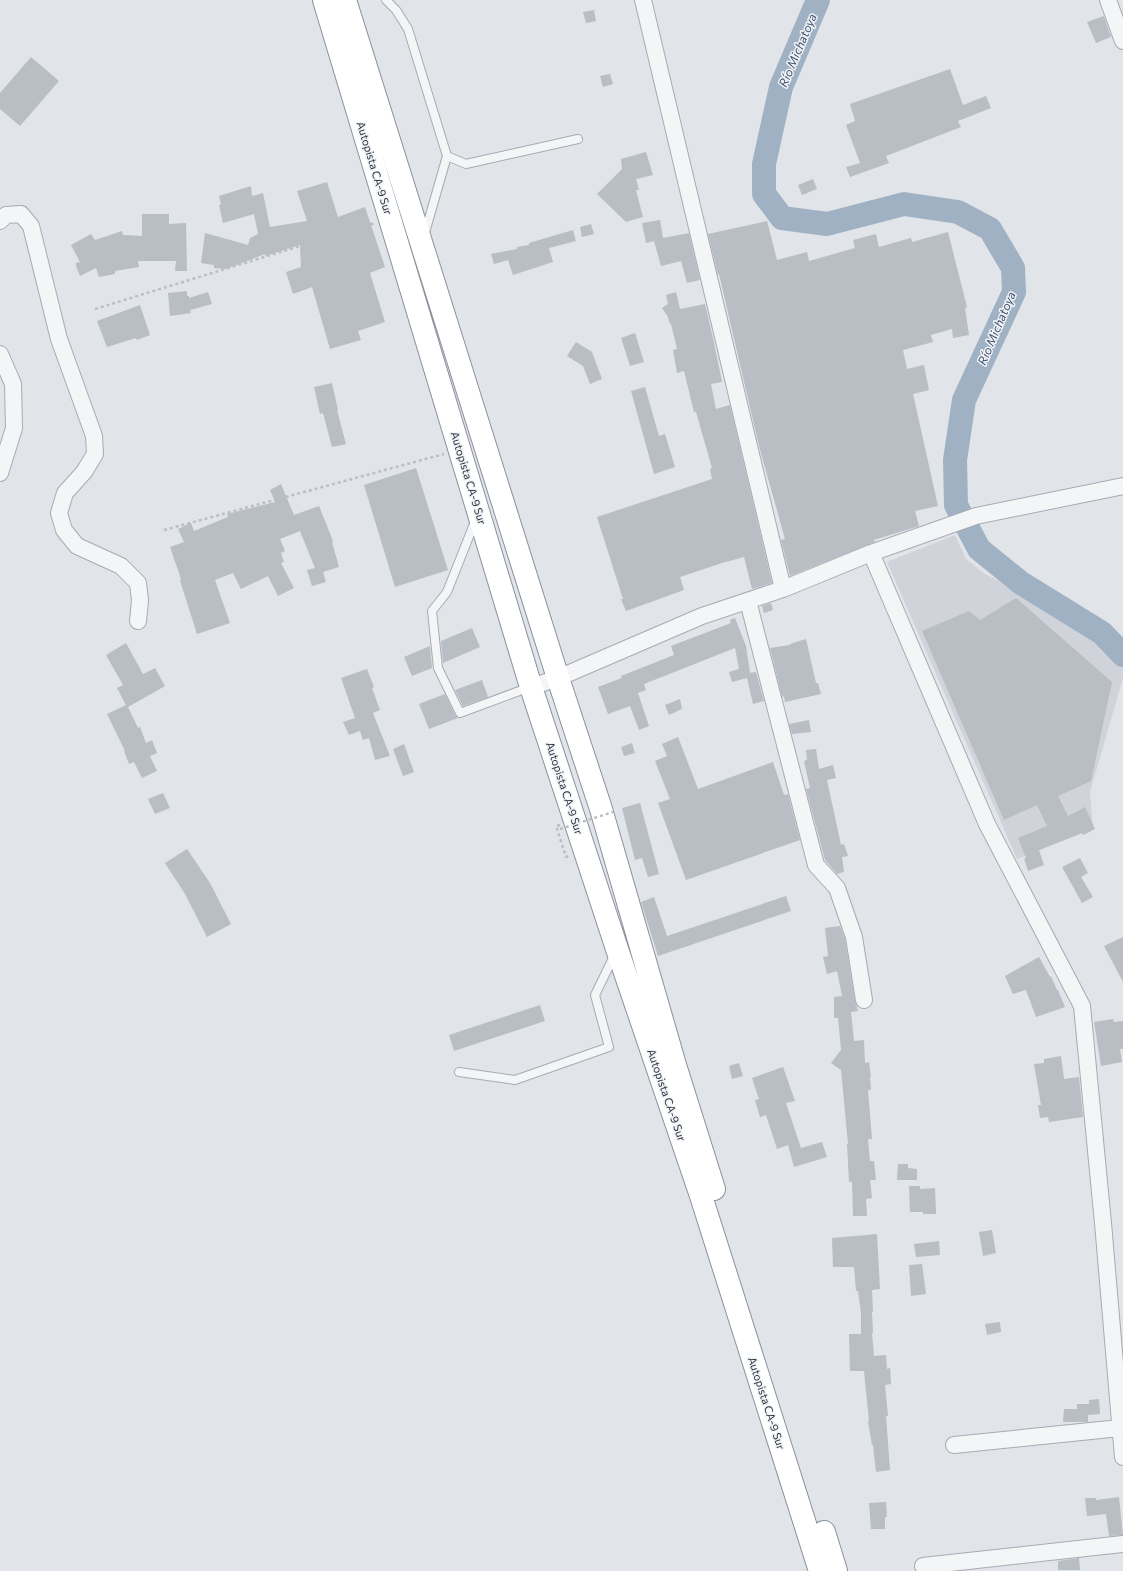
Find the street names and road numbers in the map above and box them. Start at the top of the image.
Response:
street label: Autopista CA-9 Sur [355,120,396,217]
street label: Autopista CA-9 Sur [449,430,490,527]
street label: Autopista CA-9 Sur [544,740,586,837]
street label: Autopista CA-9 Sur [645,1047,689,1143]
street label: Autopista CA-9 Sur [746,1355,788,1452]

